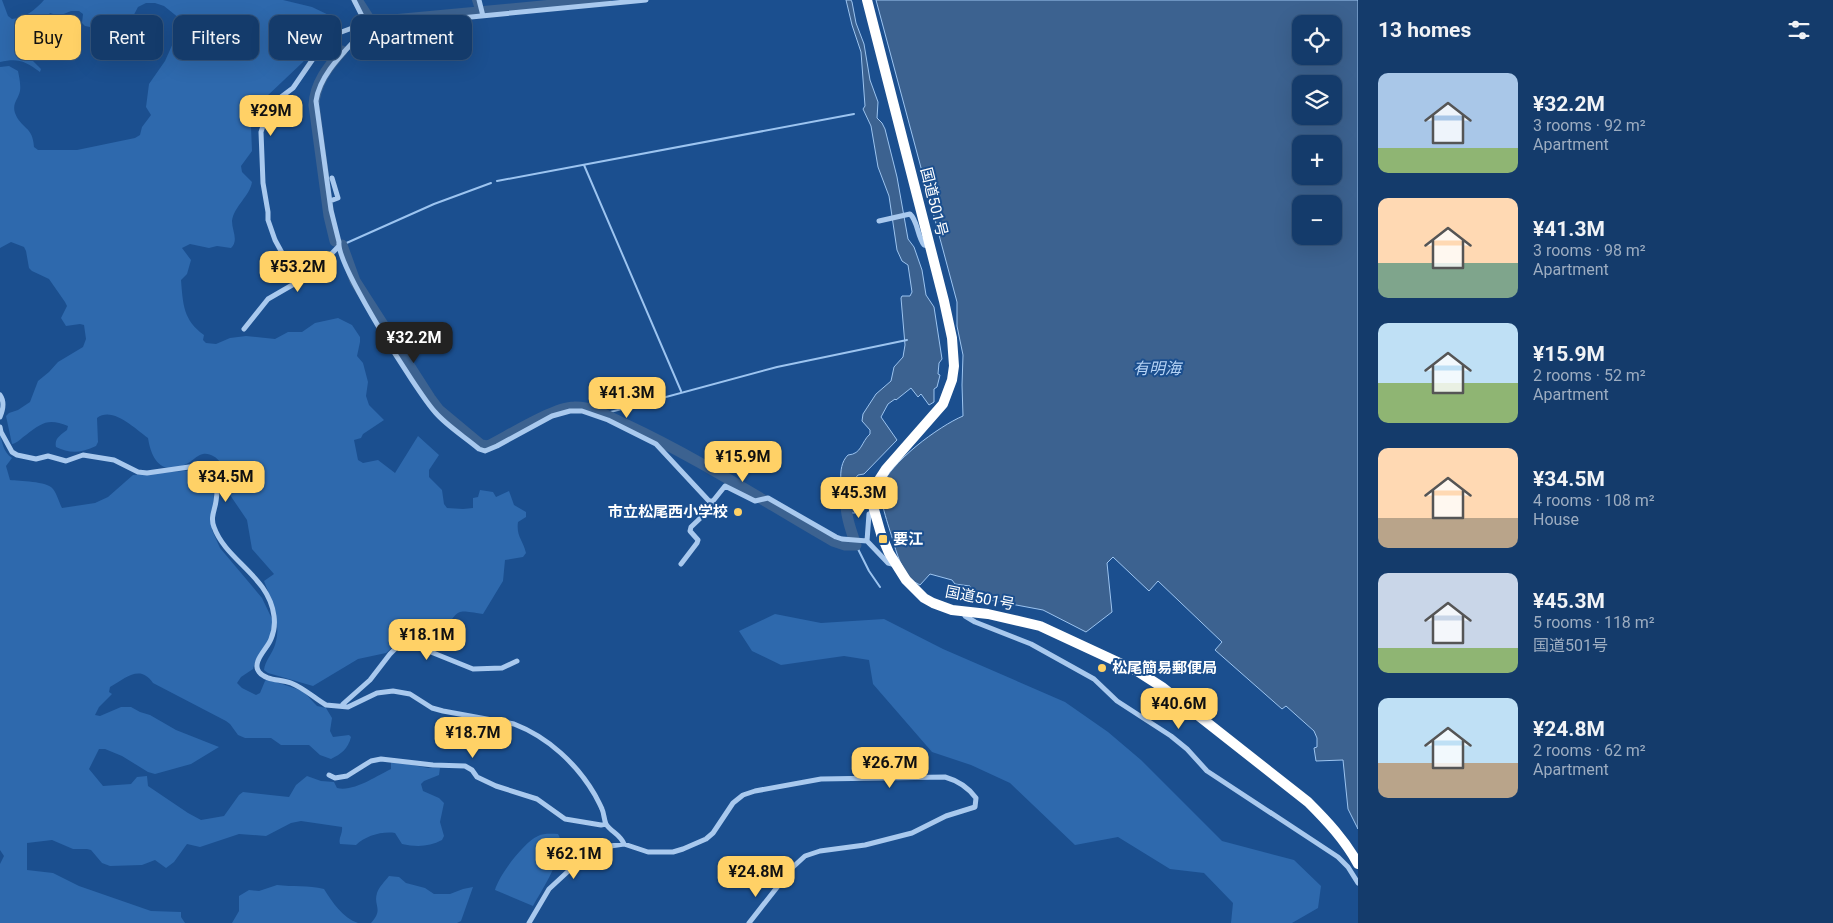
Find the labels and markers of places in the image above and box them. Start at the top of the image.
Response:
pin: ¥29M [241,94,301,137]
pin: ¥53.2M [257,250,339,293]
pin: ¥32.2M [373,322,455,364]
pin: ¥41.3M [586,376,668,419]
pin: ¥15.9M [702,440,784,483]
pin: ¥34.5M [185,460,267,503]
pin: ¥45.3M [818,476,900,519]
place label: 市立松尾西小学校 [608,503,728,521]
marker: 市立松尾西小学校 [732,506,744,518]
place label: 要江 [893,530,923,548]
marker: 要江 [877,533,889,545]
pin: ¥18.1M [386,618,468,661]
place label: 松尾簡易郵便局 [1112,659,1217,677]
marker: 松尾簡易郵便局 [1096,662,1108,674]
pin: ¥40.6M [1138,688,1220,730]
pin: ¥18.7M [432,716,514,759]
pin: ¥26.7M [849,746,931,789]
pin: ¥62.1M [533,838,615,880]
pin: ¥24.8M [715,856,797,898]

